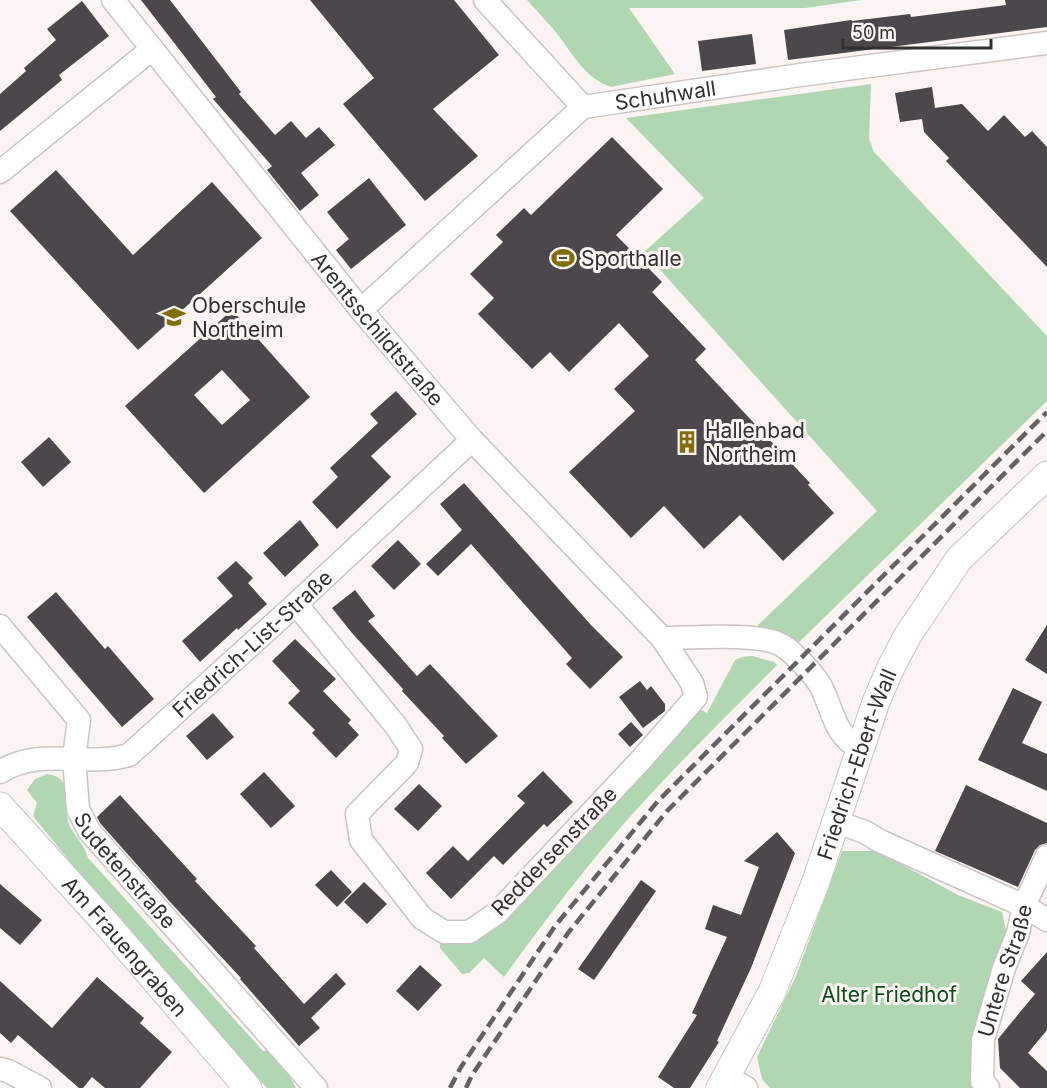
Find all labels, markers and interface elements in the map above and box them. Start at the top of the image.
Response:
scale bar [843,12,992,50]
text: 50 m [852,22,895,43]
street label: Schuhwall [613,75,718,115]
sports icon: Sporthalle [550,245,576,271]
street label: Arentsschildtstraße [307,246,449,410]
place label: Sporthalle [581,246,682,271]
place label: Oberschule Northeim [192,293,306,342]
school or university icon: Oberschule Northeim [161,304,187,330]
place label: Hallenbad Northeim [705,418,805,467]
building icon: Hallenbad Northeim [674,429,700,455]
street label: Friedrich-List-Straße [167,564,337,722]
street label: Friedrich-Ebert-Wall [812,665,901,863]
street label: Reddersenstraße [486,781,622,921]
street label: Sudetenstraße [69,808,182,934]
street label: Am Frauengraben [57,871,193,1021]
street label: Untere Straße [972,902,1037,1040]
park label: Alter Friedhof [821,982,957,1007]

